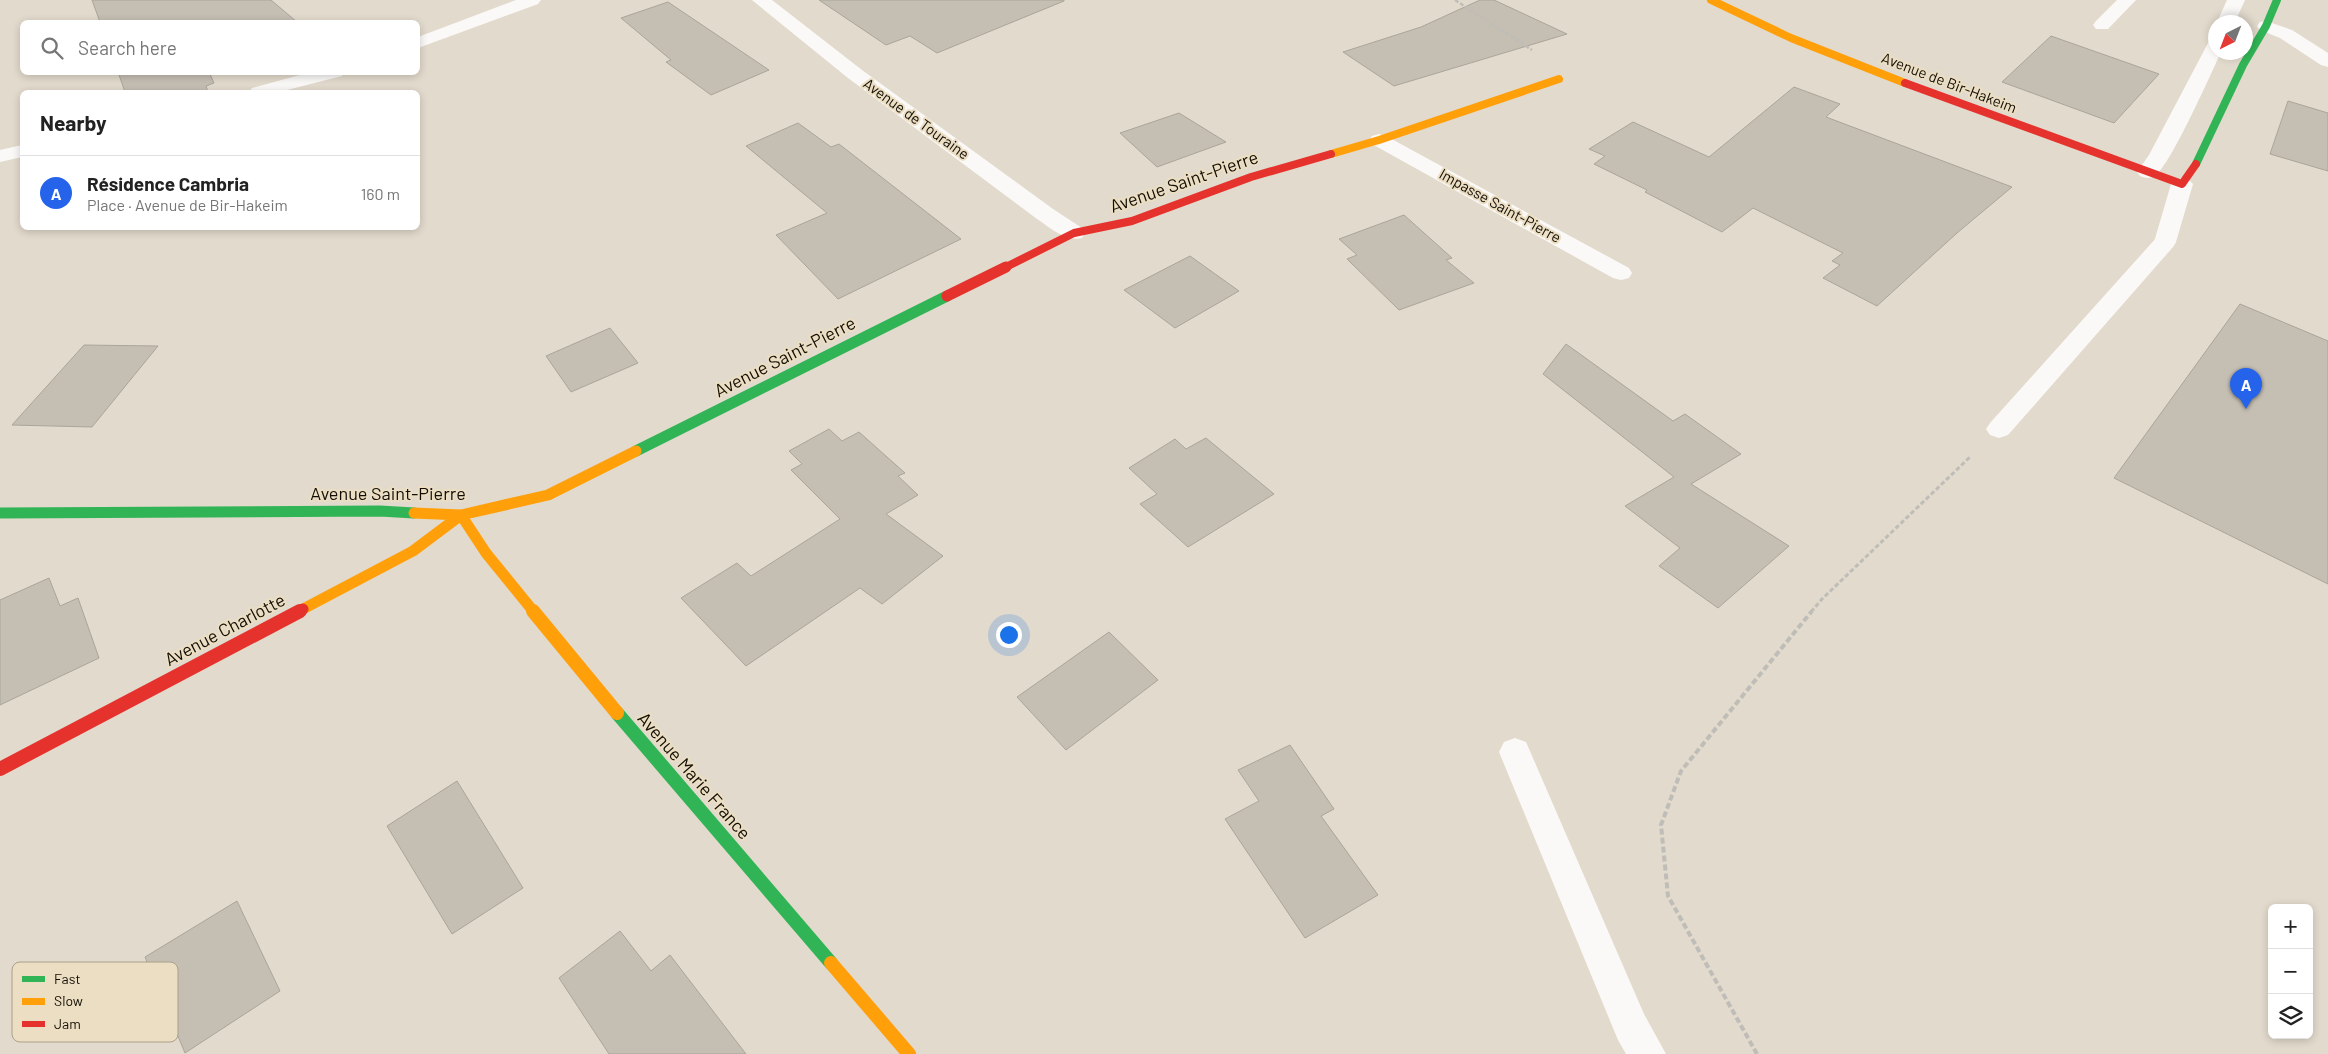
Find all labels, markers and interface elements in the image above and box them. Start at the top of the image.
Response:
north arrow [2208,15,2253,60]
search box [20,20,420,75]
icon: search [38,34,66,62]
text: Search here [78,36,177,59]
street label: Avenue de Bir-Hakeim [1879,48,2019,116]
street label: Avenue de Touraine [860,74,973,163]
text: Nearby [40,110,106,135]
street label: Avenue Saint-Pierre [1107,145,1261,217]
street label: Impasse Saint-Pierre [1436,164,1565,246]
text: Résidence Cambria [87,172,249,195]
text: A [51,184,61,203]
text: 160 m [361,184,400,203]
text: Place · Avenue de Bir-Hakeim [87,195,288,214]
street label: Avenue Saint-Pierre [710,311,859,401]
pin: A [2230,368,2262,409]
street label: Avenue Saint-Pierre [310,482,466,504]
street label: Avenue Charlotte [160,588,289,670]
your location [996,622,1022,648]
street label: Avenue Marie France [634,707,756,843]
map controls [2268,904,2313,1039]
button: + [2268,904,2313,949]
button: − [2268,949,2313,994]
legend [12,962,178,1042]
text: Fast [54,970,80,987]
text: Slow [54,992,83,1009]
button: layers [2268,994,2313,1039]
text: Jam [54,1015,81,1032]

